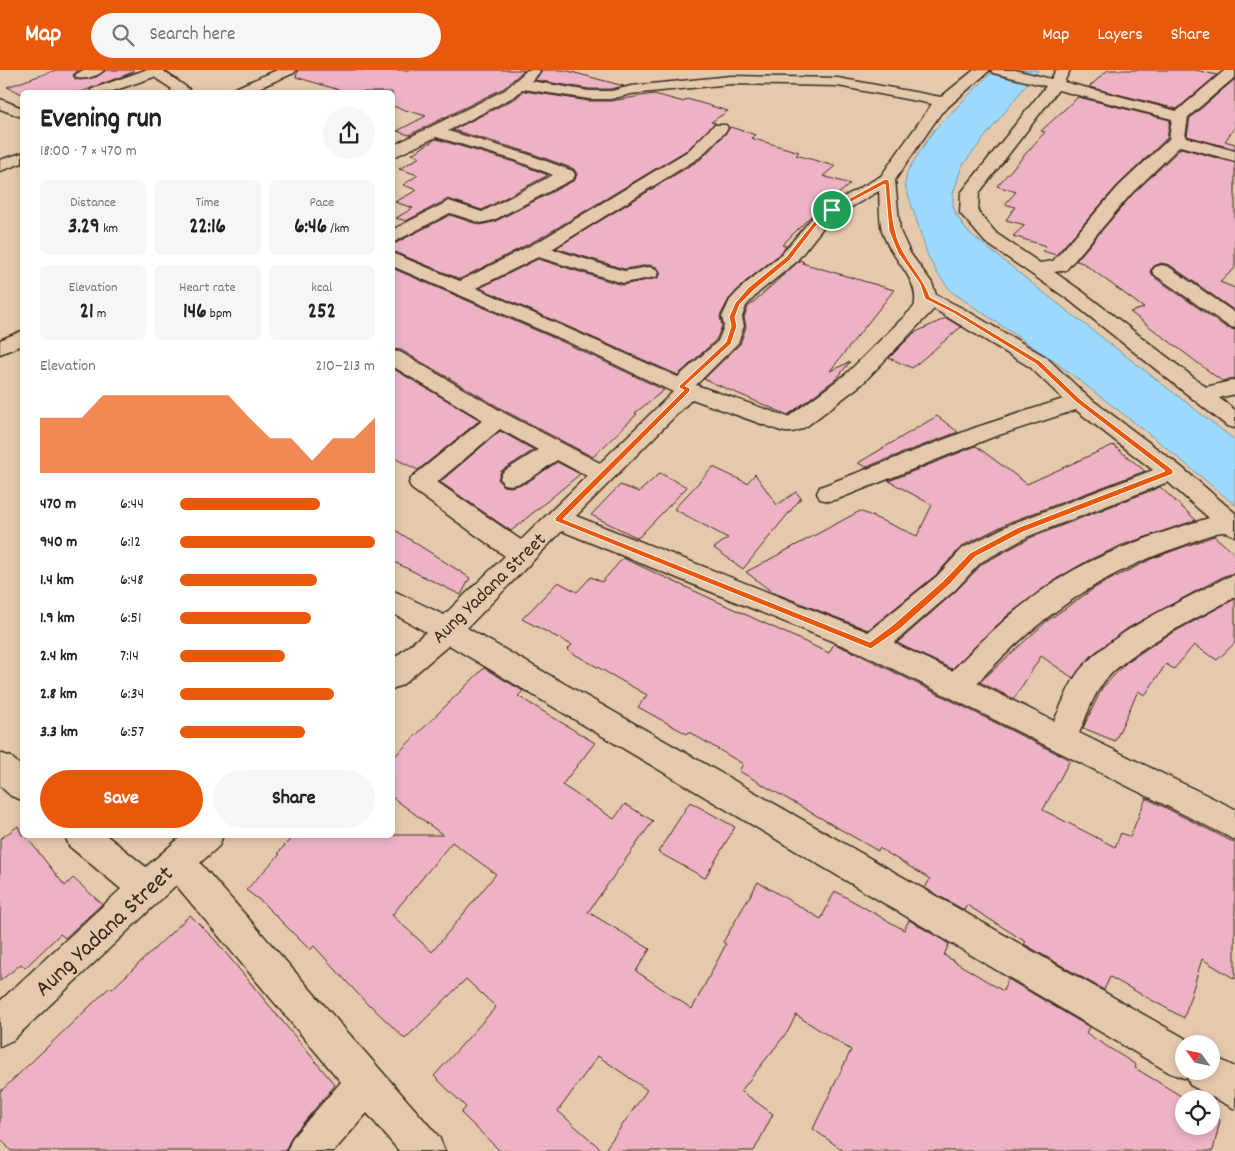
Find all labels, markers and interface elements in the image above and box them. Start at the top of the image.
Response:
search box [91,13,441,58]
text: Map [25,18,61,52]
icon: search [109,21,137,49]
text: Search here [149,22,235,49]
text: Map [1042,23,1069,48]
text: Layers [1097,23,1143,48]
text: Share [1171,23,1210,48]
text: Evening run [40,101,162,141]
button: share [323,107,375,159]
text: 18:00 · 7 × 470 m [40,140,137,163]
pin [811,189,853,231]
text: Distance [70,193,116,213]
text: Time [196,193,219,213]
text: Pace [309,193,334,213]
icon: arrive [818,196,846,224]
text: 3.29 [68,213,100,243]
text: 22:16 [189,213,226,243]
text: 6:46 [294,213,327,243]
text: km [100,219,118,239]
text: /km [327,219,350,239]
text: Elevation [69,278,118,298]
text: Heart rate [179,278,236,298]
text: kcal [311,278,332,298]
text: 21 [80,298,94,328]
text: 146 [183,298,207,328]
text: 252 [308,298,336,328]
text: m [94,304,106,324]
text: bpm [207,304,232,324]
text: Elevation [40,355,96,378]
text: 210–213 m [316,355,375,378]
text: 470 m [40,493,76,516]
text: 6:44 [120,493,144,516]
street label: Aung Yadana Street [427,527,554,651]
text: 940 m [40,531,77,554]
text: 6:12 [120,531,141,554]
text: 1.4 km [40,569,74,592]
text: 6:48 [120,569,144,592]
text: 1.9 km [40,607,75,630]
text: 6:51 [120,607,141,630]
text: 2.4 km [40,645,78,668]
text: 7:14 [120,645,139,668]
text: 2.8 km [40,683,77,706]
text: 6:34 [120,683,144,706]
text: 3.3 km [40,721,78,744]
text: 6:57 [120,721,144,744]
button: Save [40,770,203,828]
button: Share [213,770,375,828]
street label: Aung Yadana Street [28,859,182,1006]
north arrow [1175,1035,1220,1080]
map controls [1175,1035,1220,1135]
button: locate [1175,1090,1220,1135]

